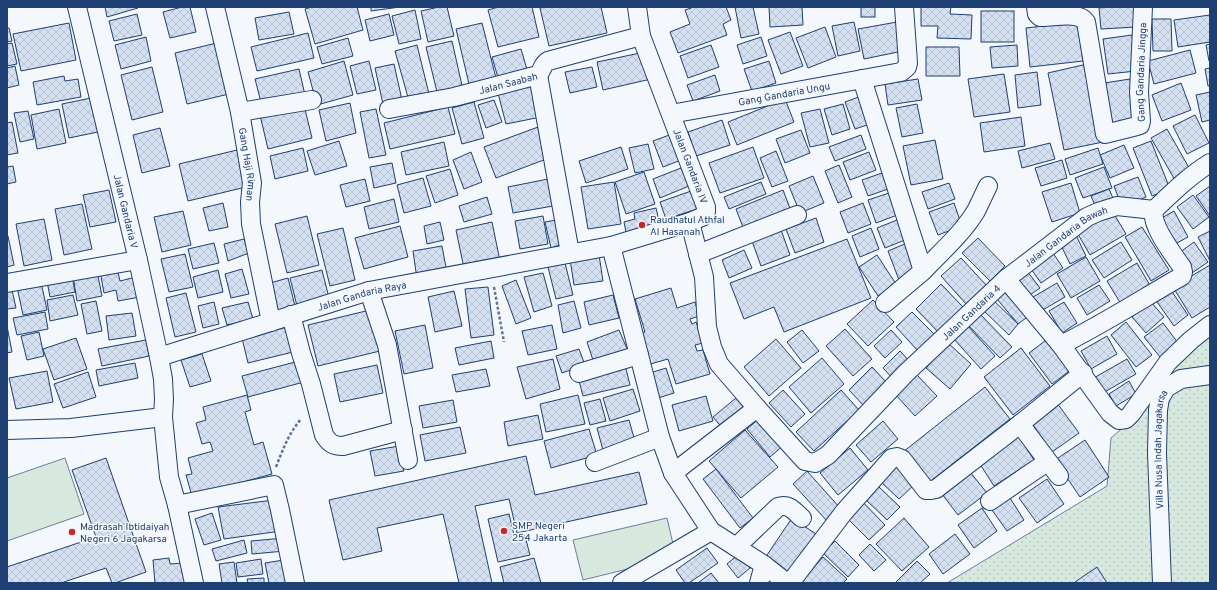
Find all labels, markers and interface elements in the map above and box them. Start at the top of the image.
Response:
street label: Gang Gandaria Jingga [1134,22,1150,122]
street label: Jalan Saabah [478,70,539,98]
street label: Gang Gandaria Ungu [737,80,831,110]
street label: Gang Haji Riman [235,127,257,202]
street label: Jalan Gandaria IV [669,127,710,206]
street label: Jalan Gandaria V [110,173,140,250]
street label: Jalan Gandaria Bawah [1022,204,1110,271]
place label: Raudhatul Athfal Al Hasanah [650,214,725,239]
marker: Raudhatul Athfal Al Hasanah [637,220,647,230]
street label: Jalan Gandaria Raya [316,279,408,315]
street label: Jalan Gandaria 4 [940,282,1004,344]
street label: Villa Nusa Indah Jagakarsa [1152,388,1171,509]
place label: SMP Negeri 254 Jakarta [512,520,567,545]
place label: Madrasah Ibtidaiyah Negeri 6 Jagakarsa [80,521,169,546]
marker: SMP Negeri 254 Jakarta [499,526,509,536]
marker: Madrasah Ibtidaiyah Negeri 6 Jagakarsa [67,527,77,537]

